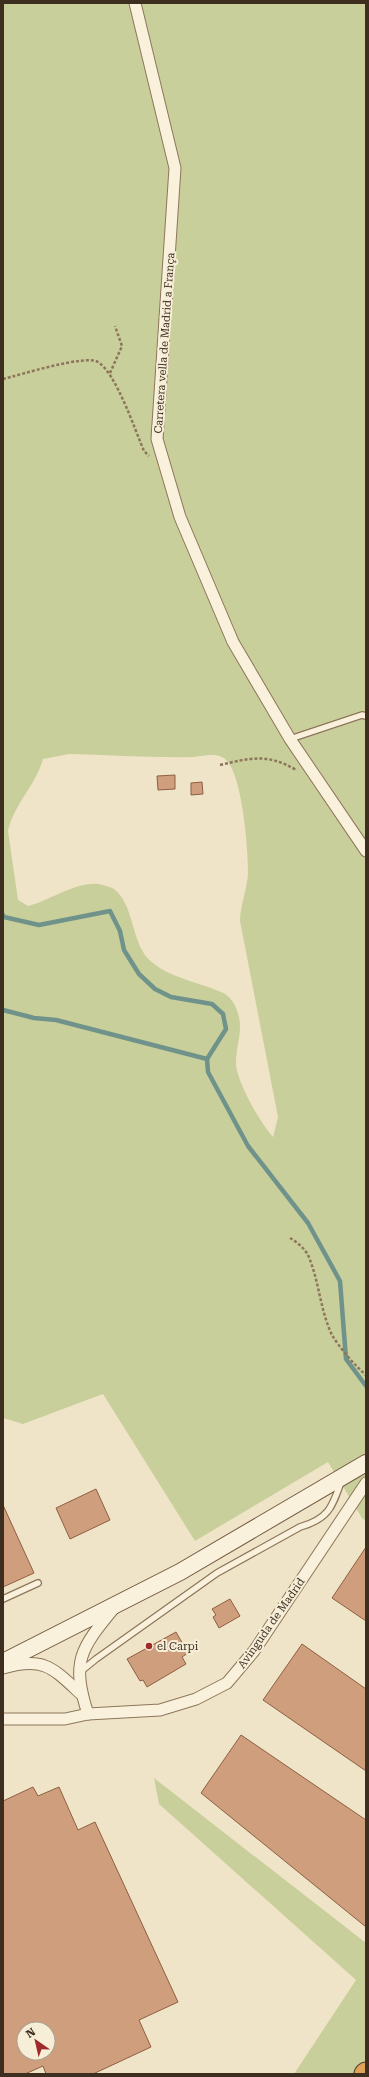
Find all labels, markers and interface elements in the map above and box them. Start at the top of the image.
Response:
street label: Carretera vella de Madrid a França [152,252,177,434]
street label: Avinguda de Madrid [235,1576,308,1671]
place label: el Carpi [157,1640,199,1653]
marker: el Carpi [144,1641,154,1651]
north arrow [16,2021,56,2061]
text: N [24,2025,38,2041]

